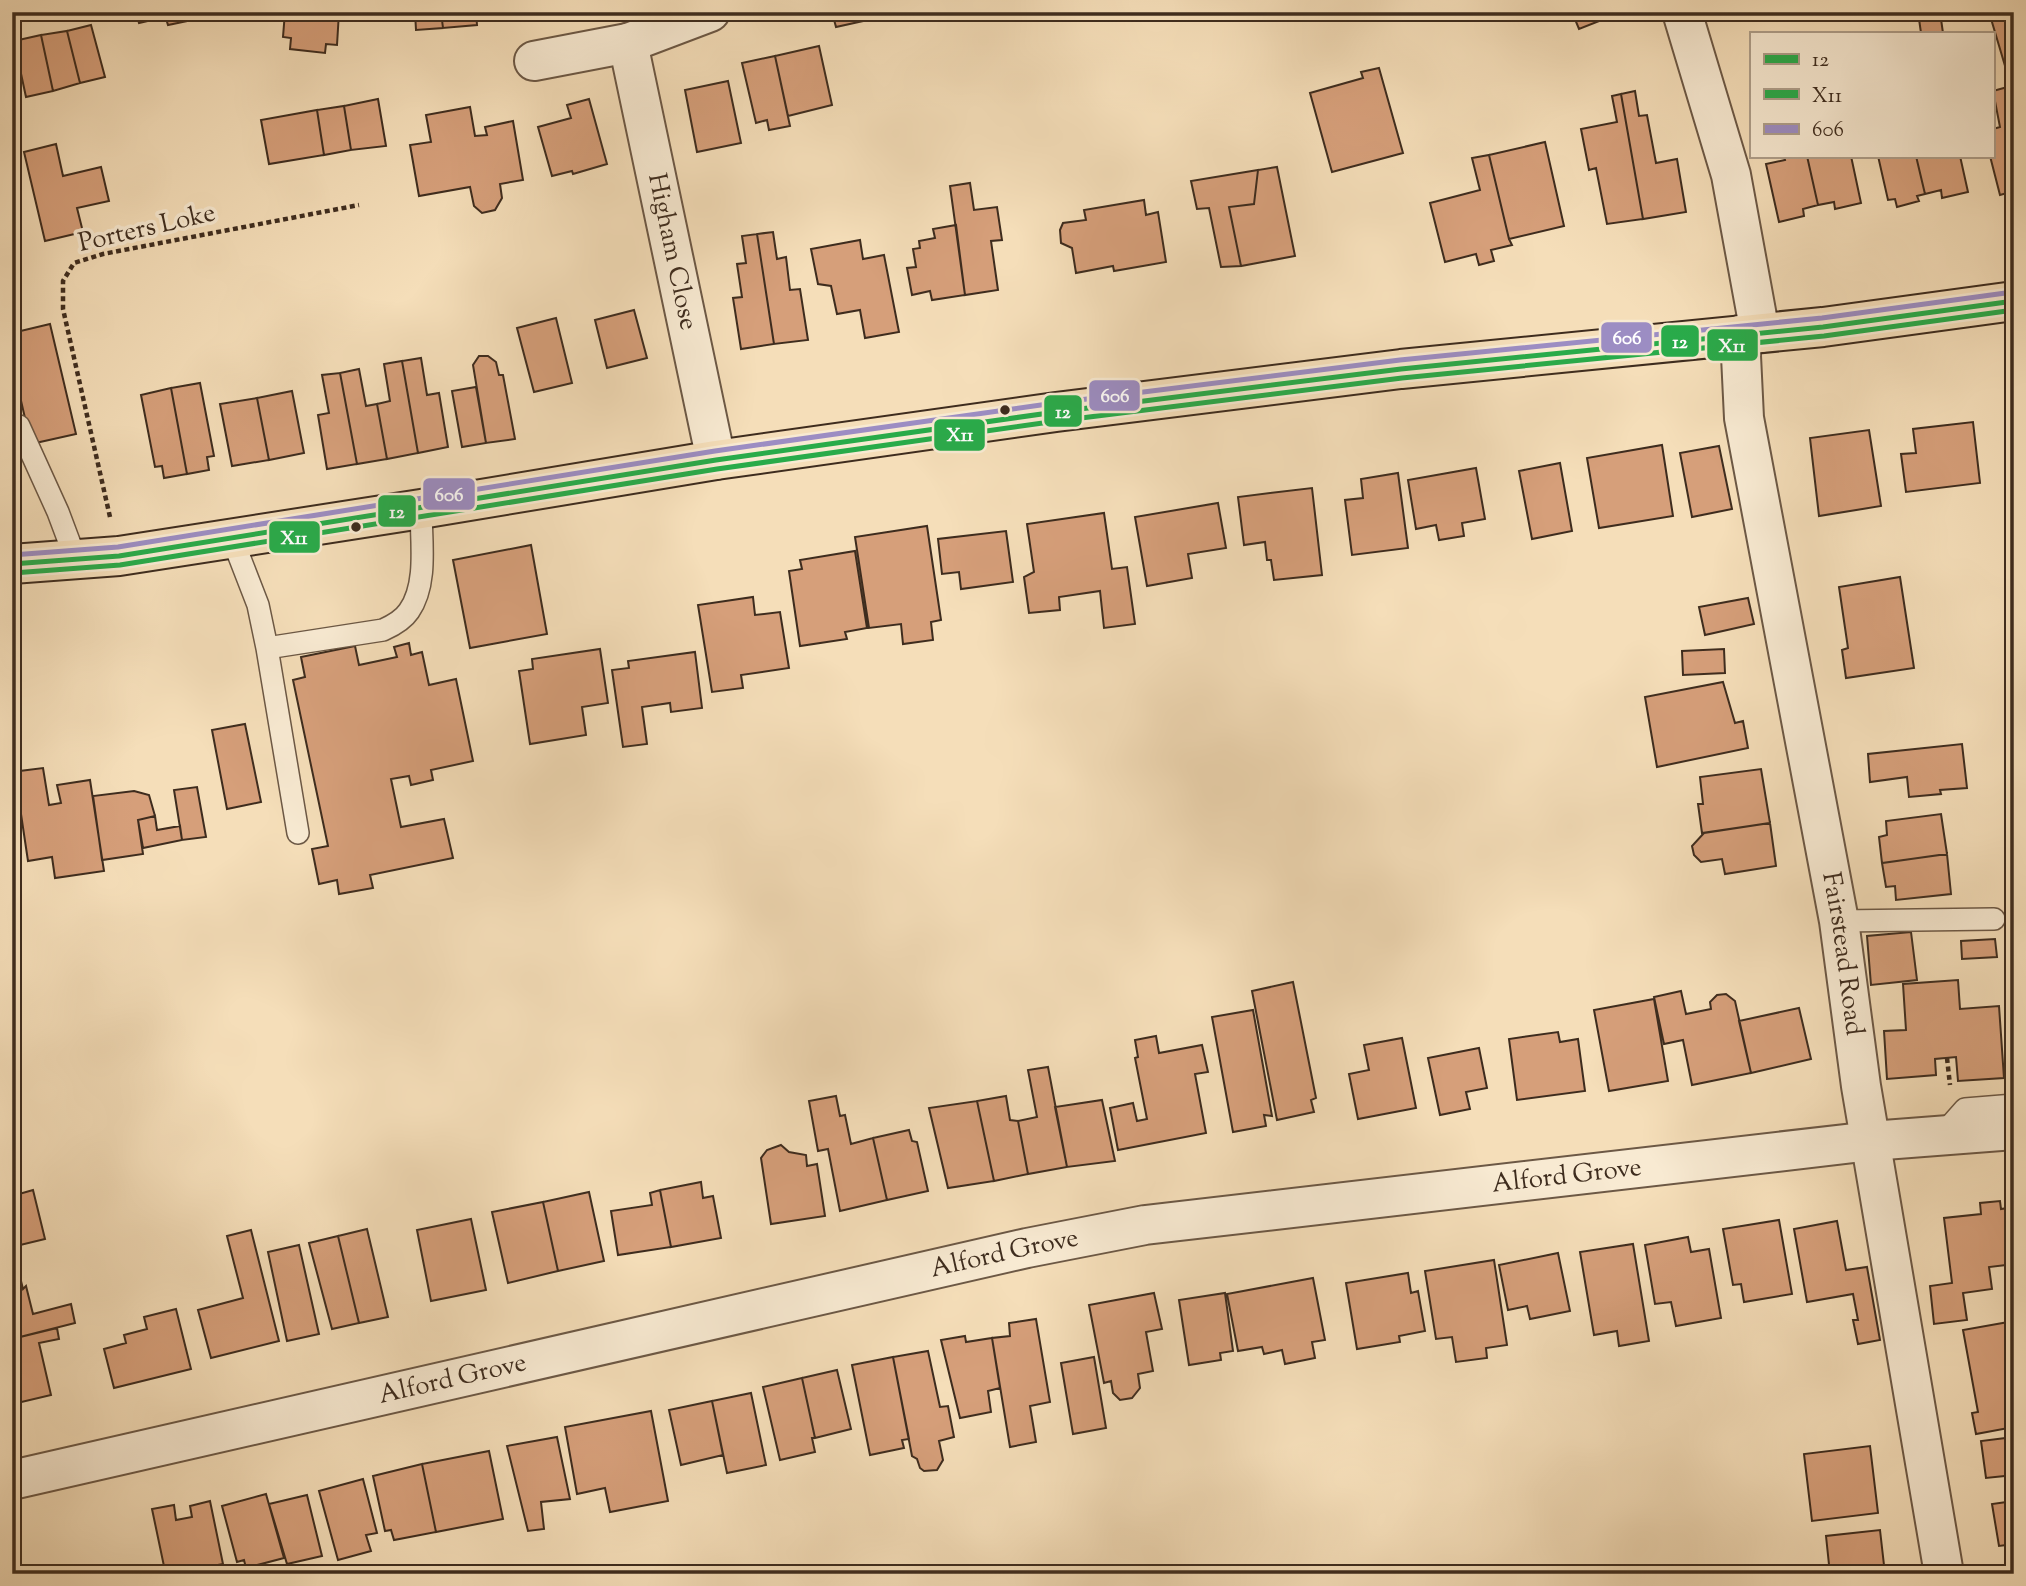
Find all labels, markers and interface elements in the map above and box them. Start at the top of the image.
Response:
legend [1750,32,1994,158]
text: 12 [1812,46,1829,76]
text: X11 [1812,82,1842,112]
text: 606 [1812,116,1844,146]
street label: Higham Close [637,170,707,334]
street label: Porters Loke [75,195,219,263]
line badge: 606 [1600,321,1653,354]
line badge: 12 [1660,324,1700,358]
text: 606 [1613,326,1641,353]
line badge: X11 [1706,328,1759,362]
text: 12 [1672,330,1688,357]
text: X11 [1718,334,1746,361]
line badge: 606 [1088,379,1141,412]
text: 606 [1101,384,1129,411]
line badge: 12 [1043,394,1083,428]
text: 12 [1055,400,1071,427]
unlabelled marker [998,403,1012,417]
line badge: X11 [933,418,986,452]
text: X11 [946,423,974,450]
line badge: 606 [422,477,476,511]
text: 606 [435,483,463,510]
line badge: 12 [377,494,417,528]
text: 12 [389,500,405,527]
line badge: X11 [268,520,321,554]
unlabelled marker [349,520,363,534]
text: X11 [280,526,308,553]
street label: Fairstead Road [1812,869,1873,1038]
street label: Alford Grove [1490,1149,1644,1203]
street label: Alford Grove [927,1220,1082,1288]
street label: Alford Grove [375,1344,530,1414]

